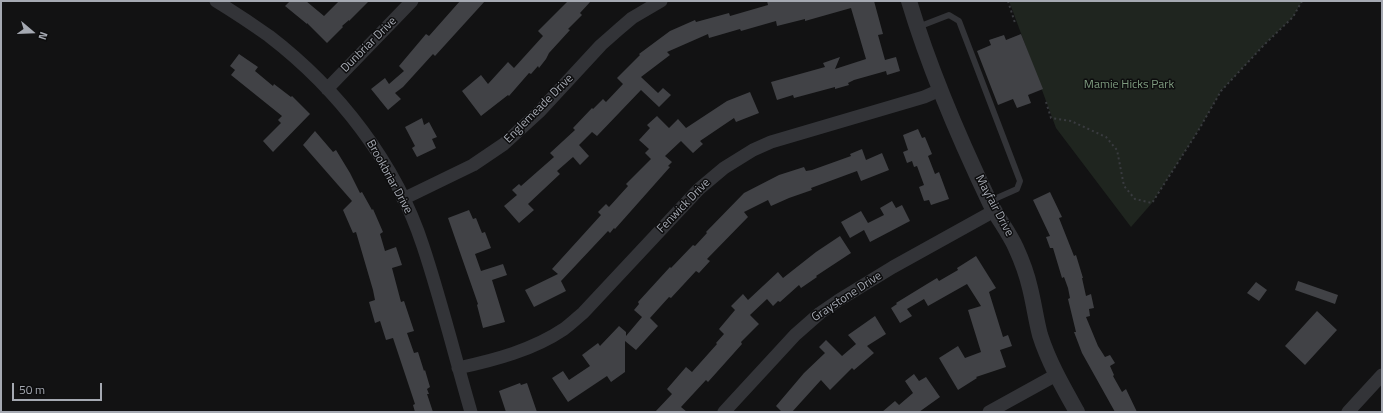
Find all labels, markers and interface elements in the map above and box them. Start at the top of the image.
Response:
north arrow [12,12,52,52]
street label: Dunbriar Drive [338,14,400,76]
text: N [35,30,52,42]
street label: Englemeade Drive [502,72,576,146]
park label: Mamie Hicks Park [1084,78,1174,92]
street label: Brookbriar Drive [363,138,415,216]
street label: Mayfair Drive [972,173,1016,239]
street label: Fenwick Drive [654,176,714,236]
street label: Graystone Drive [809,269,885,325]
scale bar [14,375,104,401]
text: 50 m [19,380,45,399]

